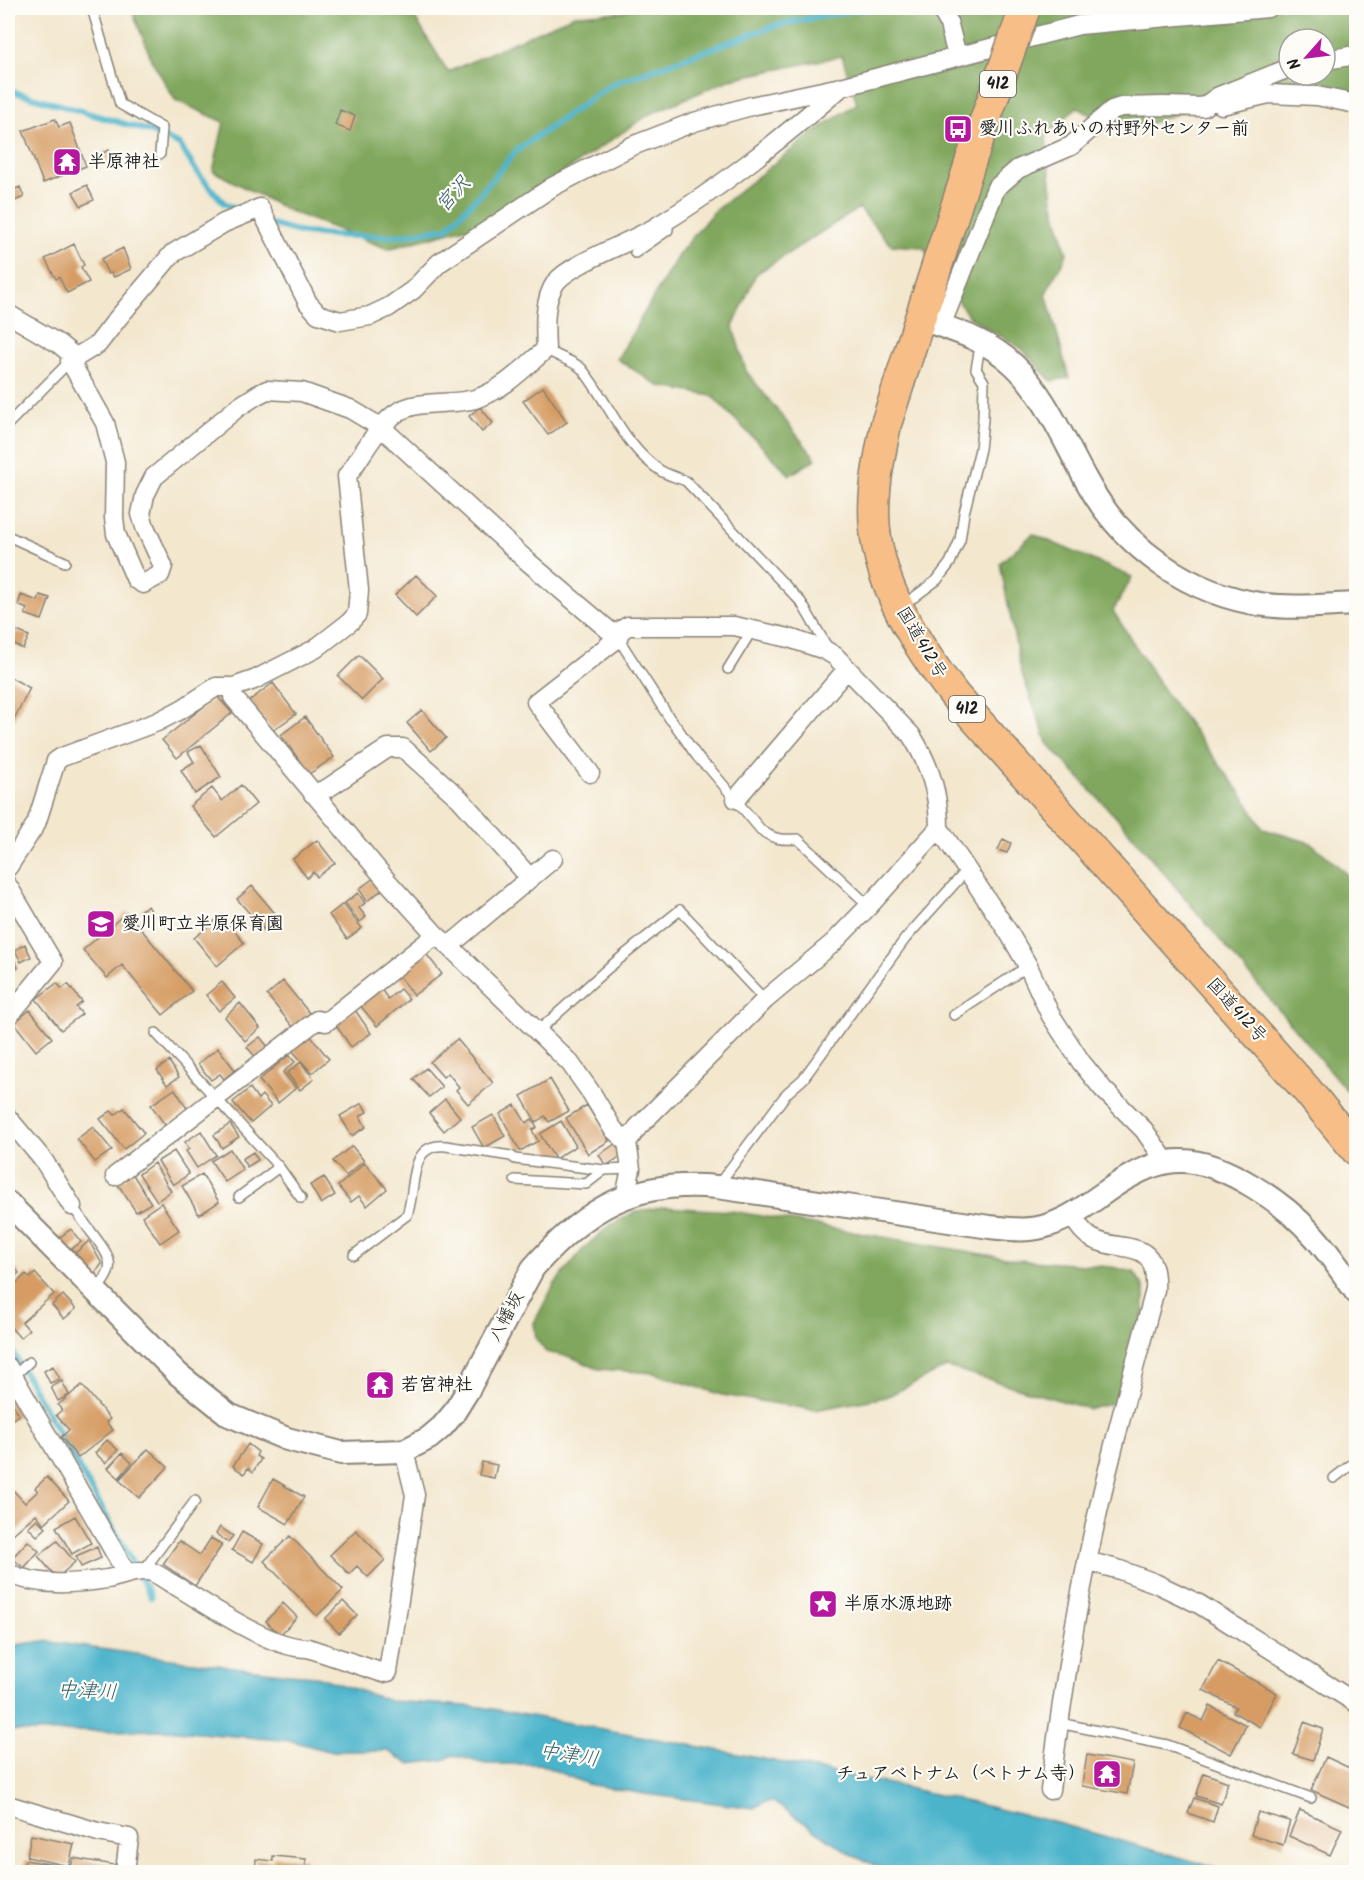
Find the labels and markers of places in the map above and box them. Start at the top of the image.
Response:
bus stop icon: 愛川ふれあいの村野外センター前 [942,113,974,145]
place label: 愛川ふれあいの村野外センター前 [979,115,1249,144]
temple icon: 半原神社 [51,146,83,178]
place label: 半原神社 [88,148,160,177]
school or university icon: 愛川町立半原保育園 [85,908,117,940]
place label: 愛川町立半原保育園 [122,910,284,939]
temple icon: 若宮神社 [364,1369,396,1401]
place label: 若宮神社 [401,1371,473,1400]
place icon: 半原水源地跡 [807,1588,839,1620]
place label: 半原水源地跡 [844,1590,952,1619]
temple icon: チュアベトナム（ベトナム寺） [1091,1758,1123,1790]
place label: チュアベトナム（ベトナム寺） [836,1760,1086,1789]

